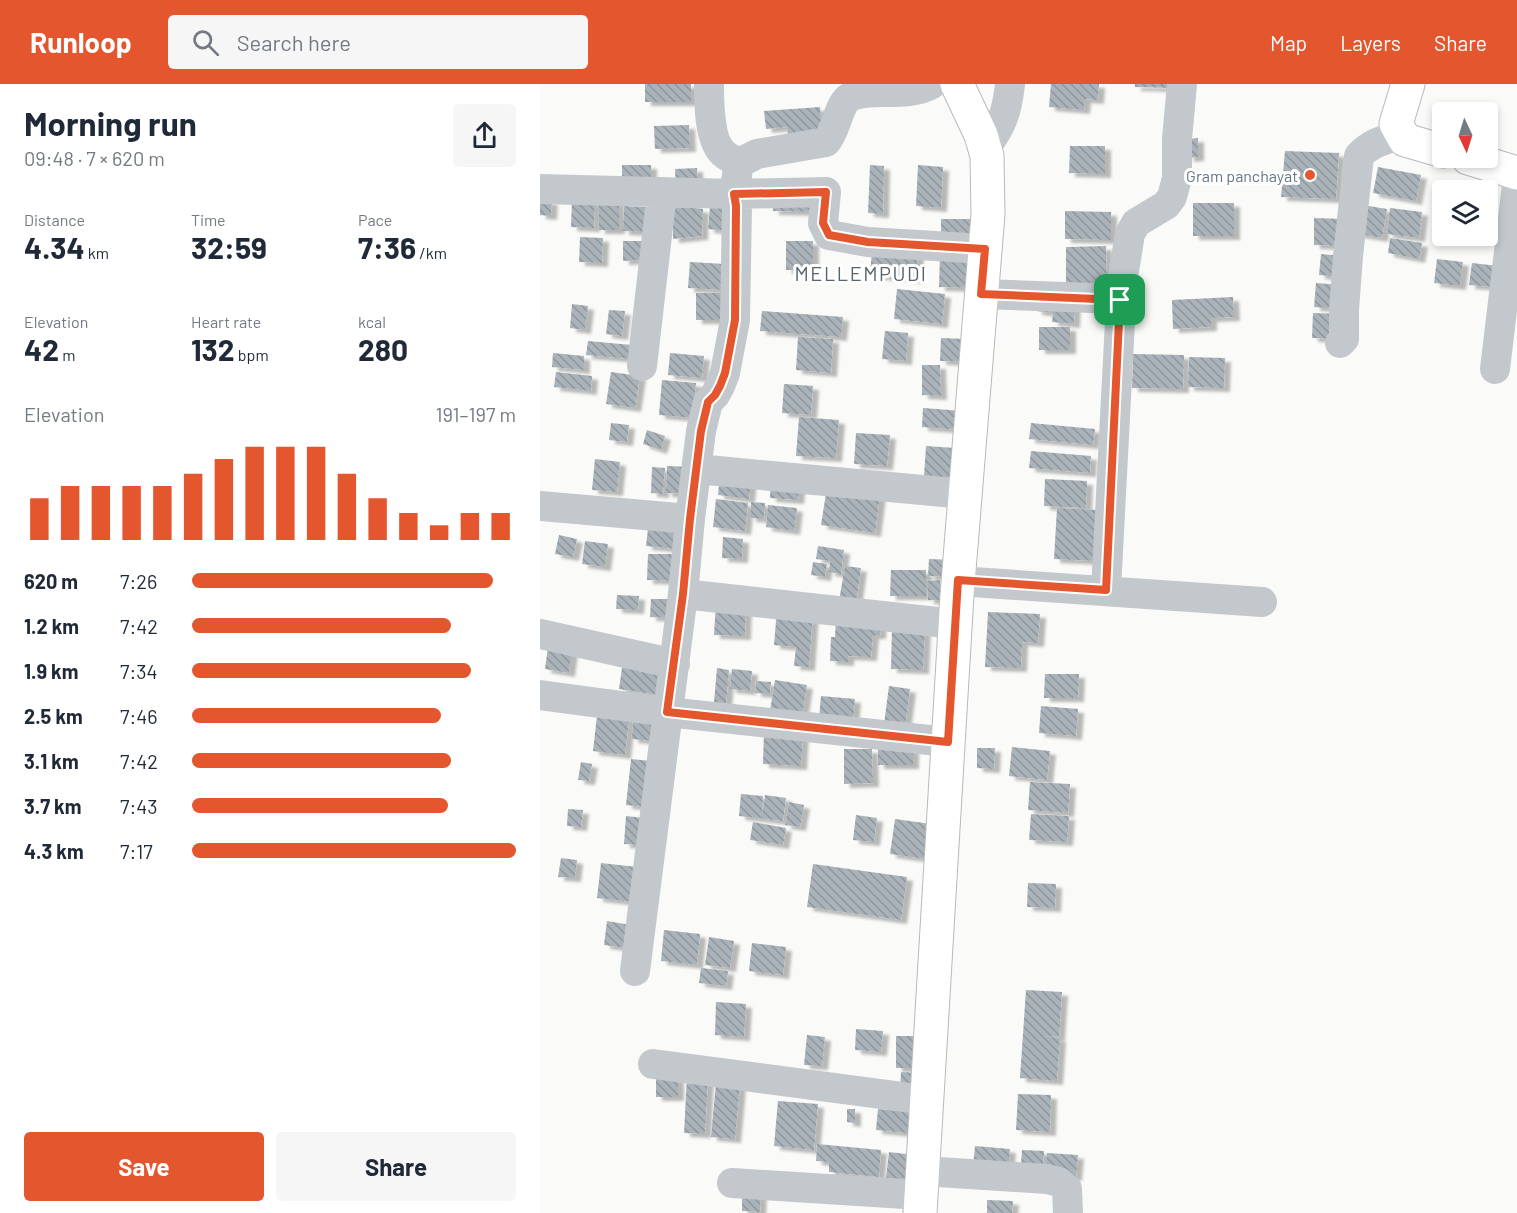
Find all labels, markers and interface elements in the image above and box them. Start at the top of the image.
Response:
search box [168,15,588,69]
text: Runloop [30,25,132,59]
icon: search [189,26,222,59]
text: Search here [237,29,351,55]
text: Map [1270,30,1307,55]
text: Layers [1340,30,1401,55]
text: Share [1434,30,1487,55]
north arrow [1432,102,1498,168]
map controls [1432,102,1498,246]
text: Morning run [24,103,197,143]
button: share [453,104,516,167]
text: 09:48 · 7 × 620 m [24,146,165,170]
place label: Gram panchayat [1186,166,1298,185]
marker: Gram panchayat [1303,168,1317,182]
button: layers [1432,180,1498,246]
text: Distance [24,210,85,229]
text: Time [191,210,226,229]
text: Pace [358,210,392,229]
text: 4.34 [24,229,85,265]
text: 32:59 [191,229,267,265]
text: 7:36 [358,229,416,265]
text: km [85,243,109,262]
text: /km [416,243,447,262]
district label: MELLEMPUDI [795,261,927,285]
pin [1094,274,1145,325]
icon: arrive [1103,283,1136,316]
text: Elevation [24,312,88,331]
text: Heart rate [191,312,261,331]
text: kcal [358,312,386,331]
text: 42 [24,331,59,367]
text: 132 [191,331,235,367]
text: 280 [358,331,408,367]
text: m [59,345,75,364]
text: bpm [235,345,269,364]
text: Elevation [24,402,105,426]
text: 191–197 m [436,402,516,426]
text: 620 m [24,569,78,593]
text: 7:26 [120,569,157,593]
text: 1.2 km [24,614,79,638]
text: 7:42 [120,614,158,638]
text: 1.9 km [24,659,78,683]
text: 7:34 [120,659,158,683]
text: 2.5 km [24,704,83,728]
text: 7:46 [120,704,158,728]
text: 3.1 km [24,749,79,773]
text: 7:42 [120,749,158,773]
text: 3.7 km [24,794,81,818]
text: 7:43 [120,794,158,818]
text: 4.3 km [24,839,84,863]
text: 7:17 [120,839,153,863]
button: Save [24,1132,264,1201]
button: Share [276,1132,516,1201]

